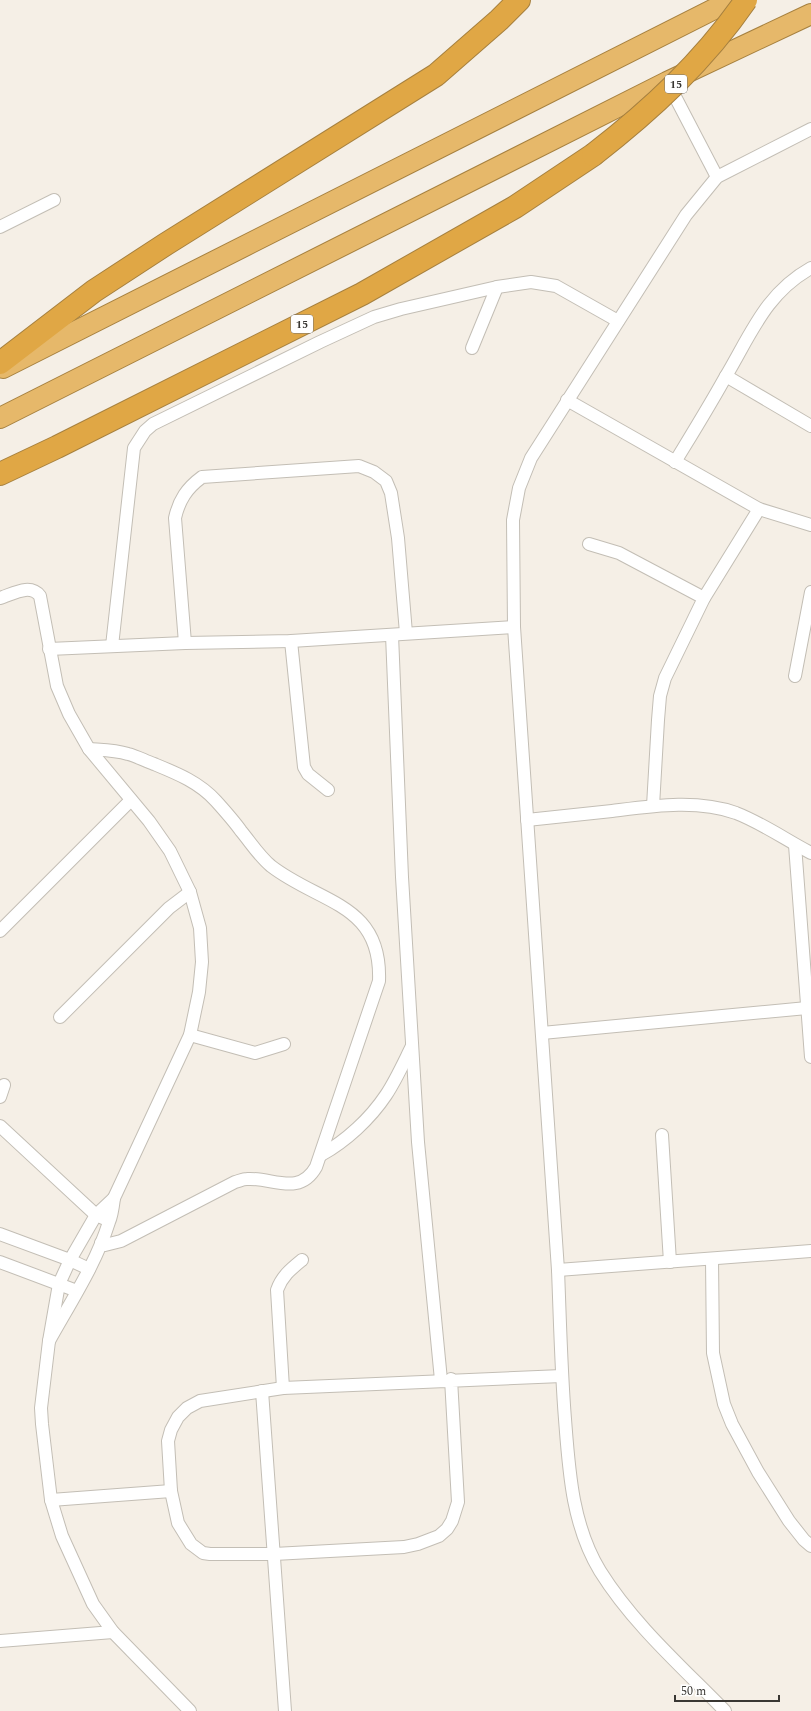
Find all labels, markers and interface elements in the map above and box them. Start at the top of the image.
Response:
road number: 15 [665,75,687,93]
road number: 15 [291,315,313,333]
scale bar [675,1677,779,1703]
text: 50 m [681,1682,706,1701]

